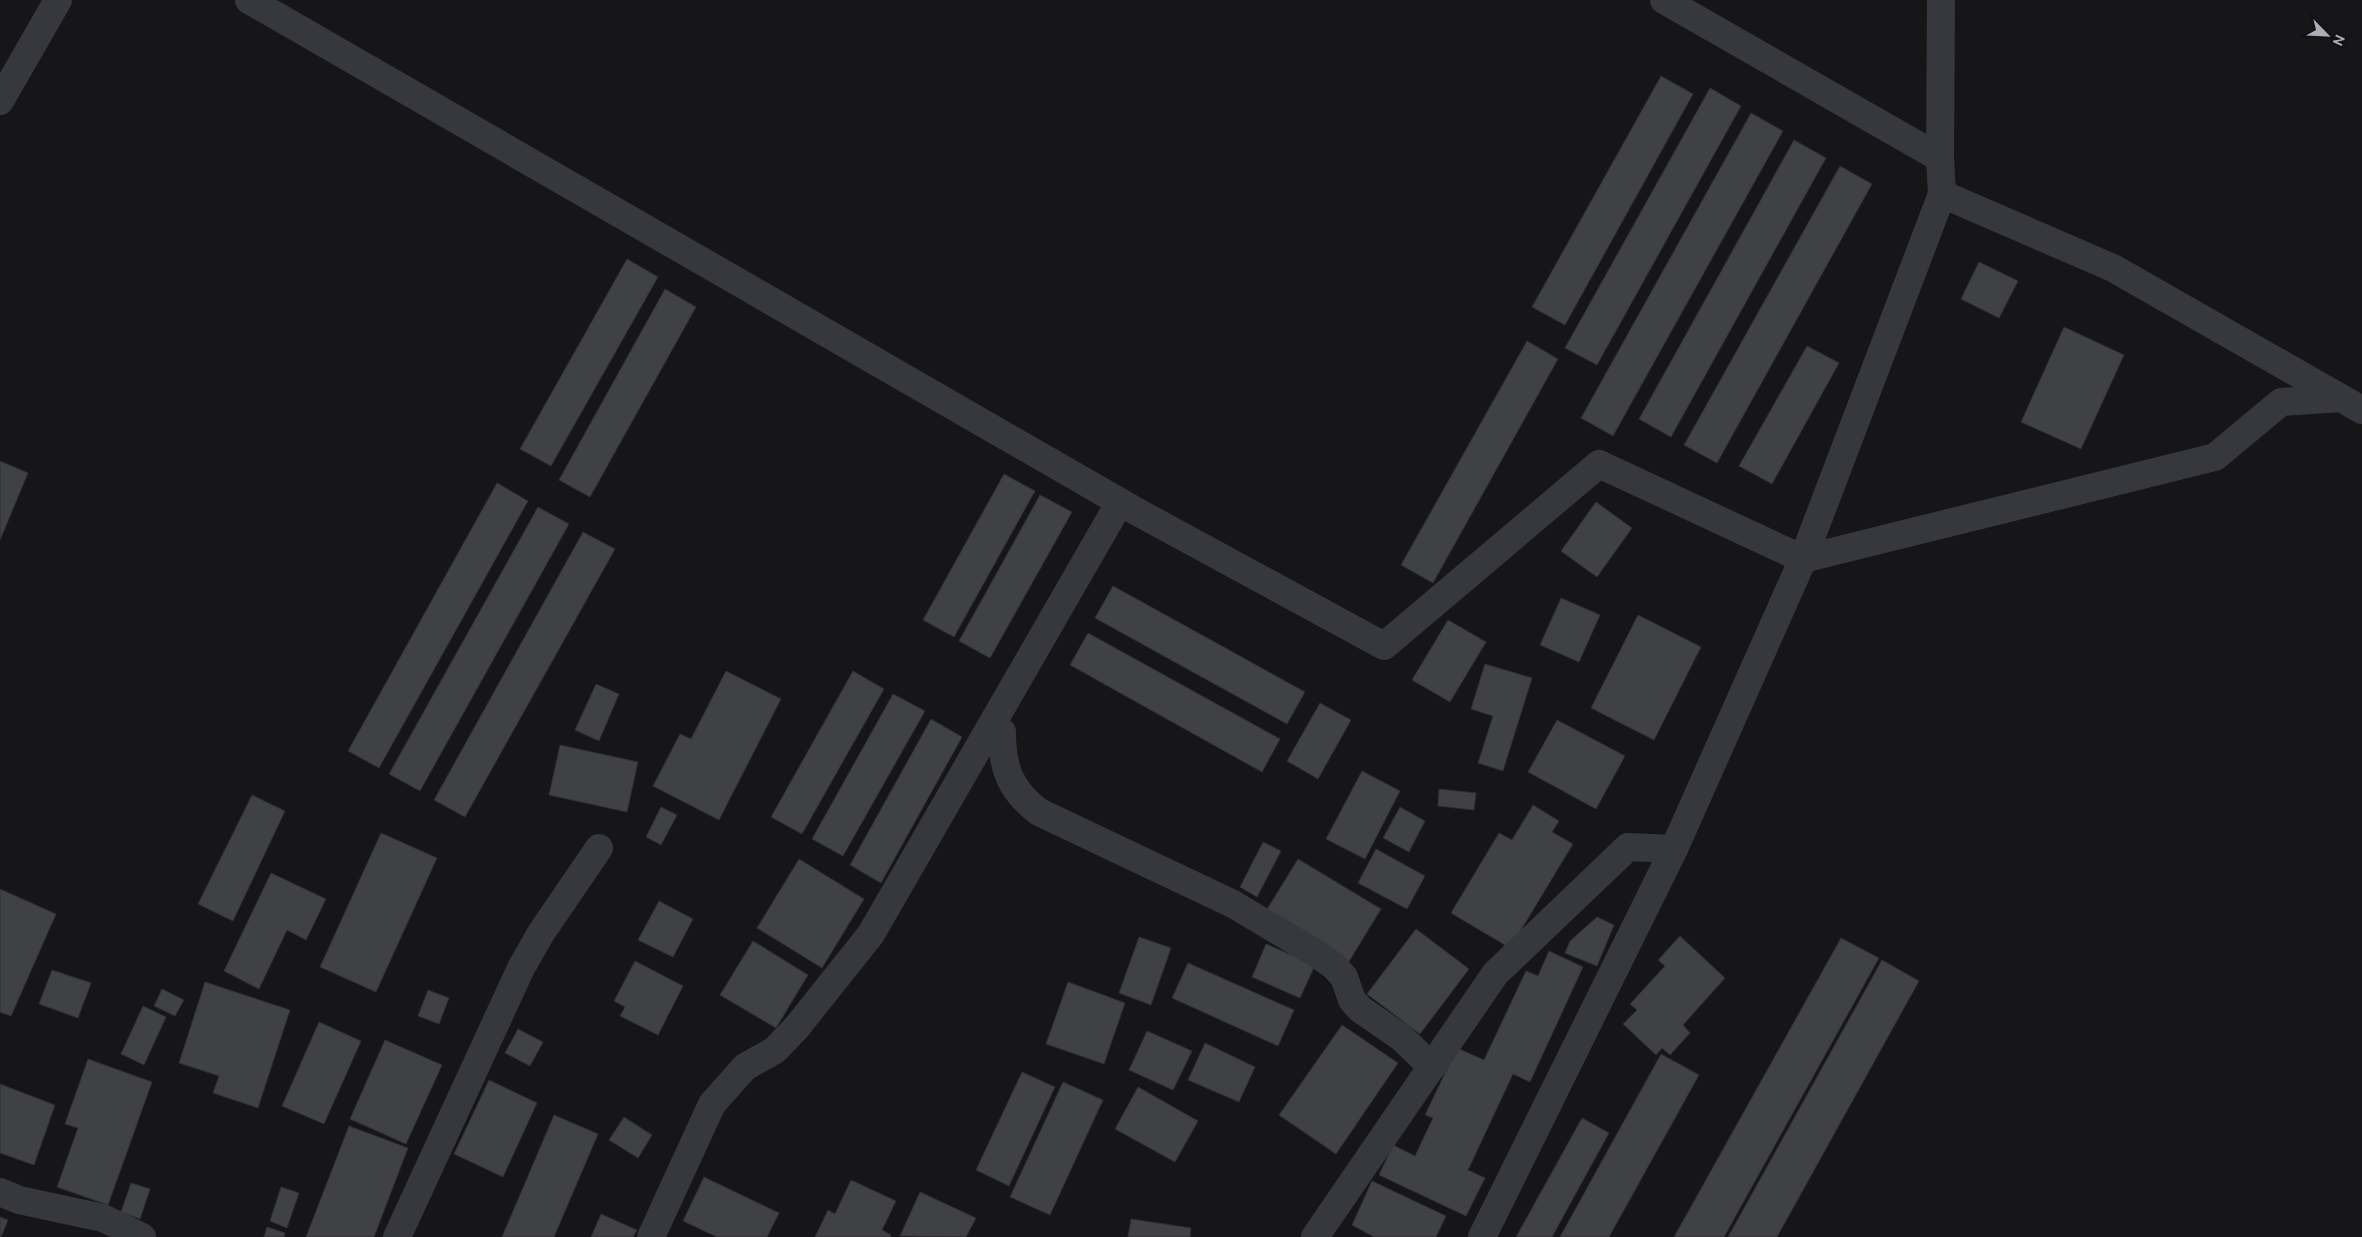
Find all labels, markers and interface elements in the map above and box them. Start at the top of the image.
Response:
north arrow [2302,10,2352,60]
text: N [2329,32,2348,48]

